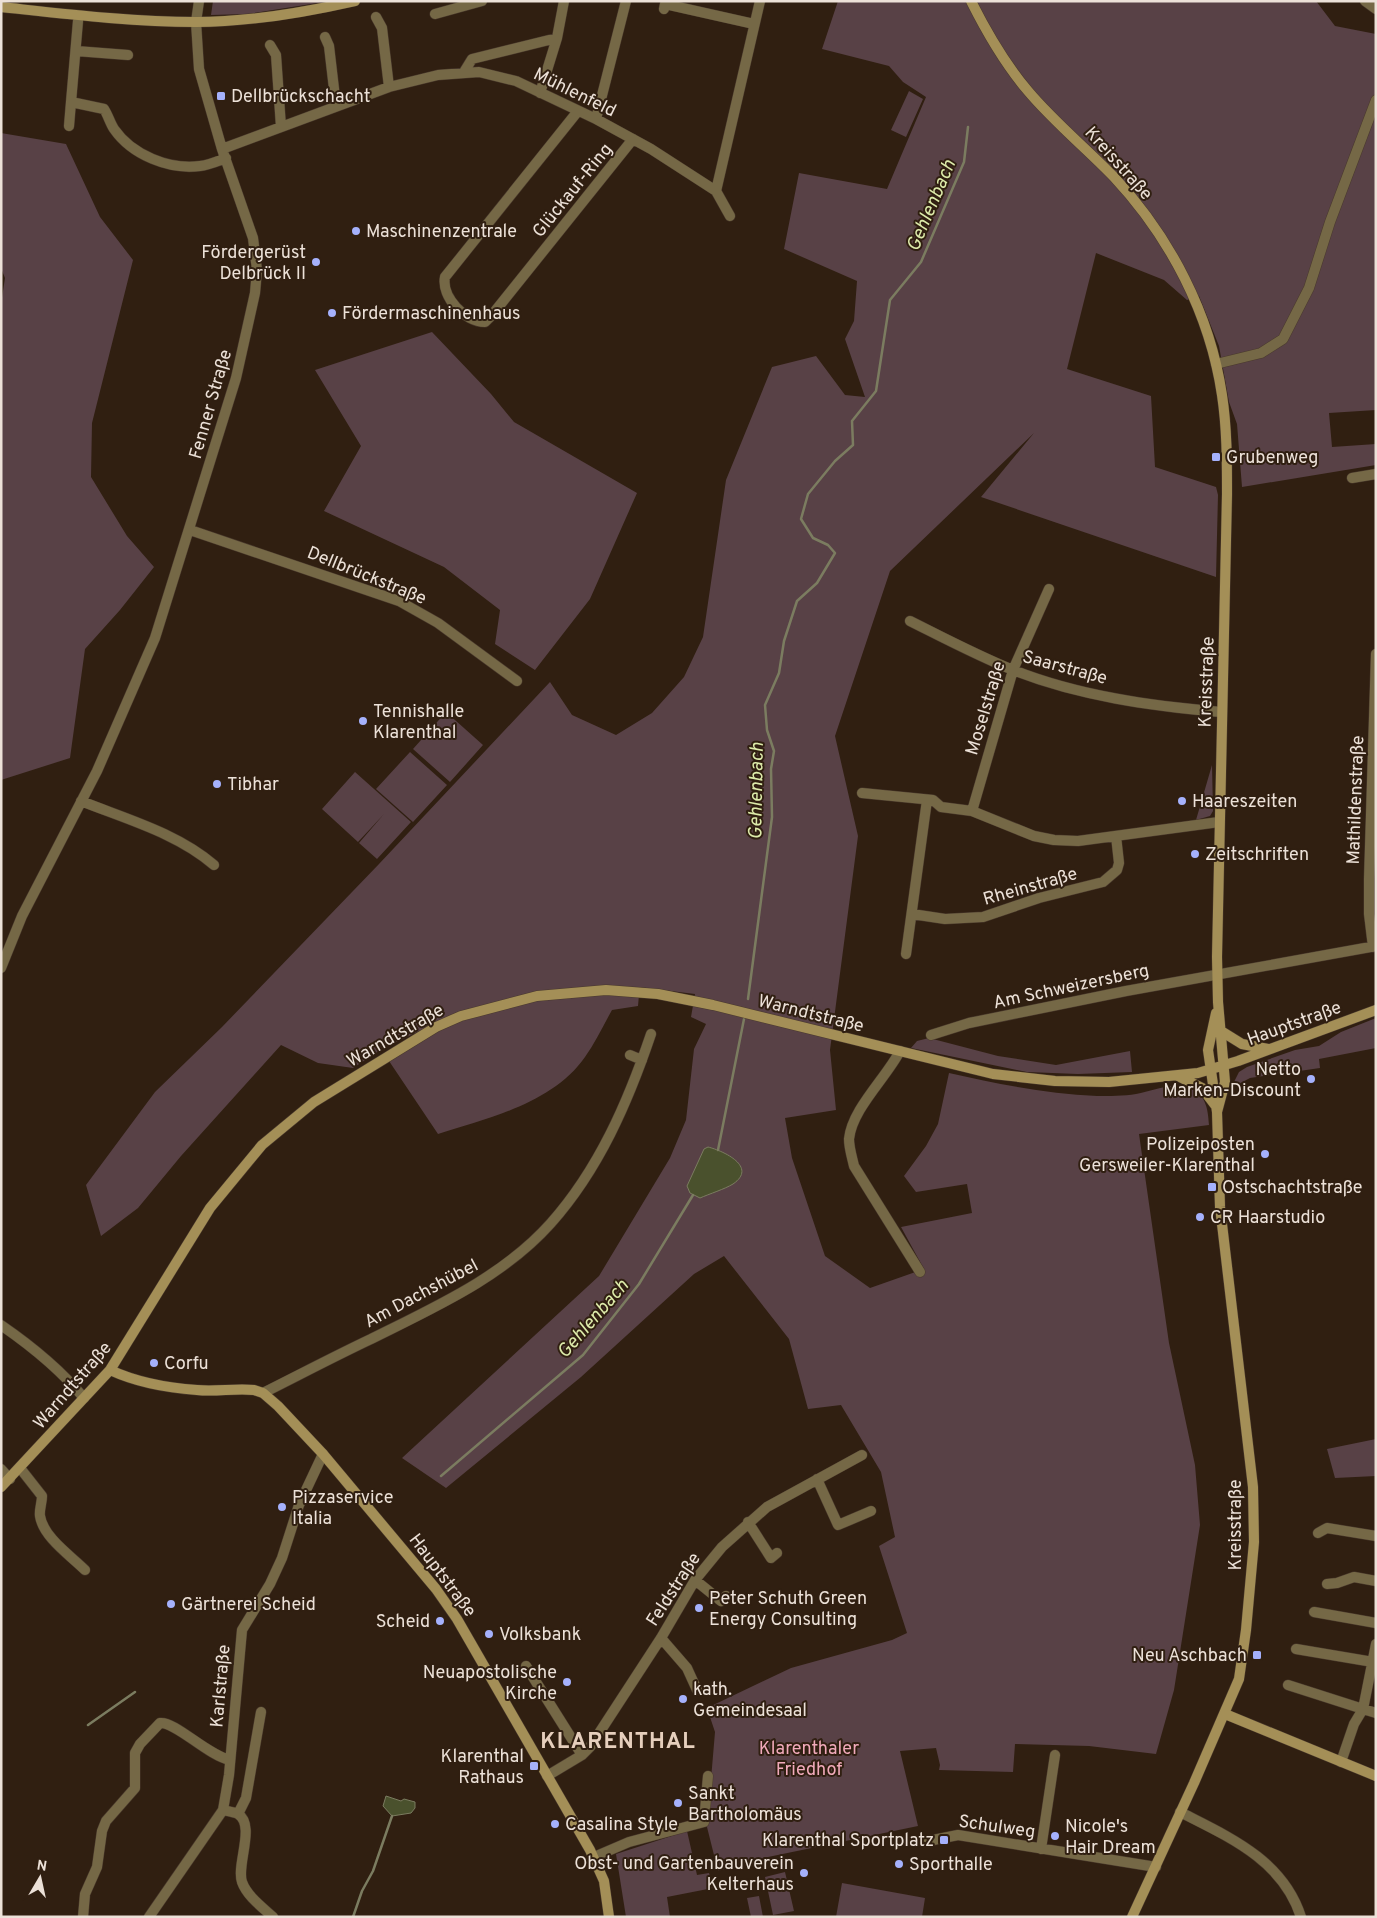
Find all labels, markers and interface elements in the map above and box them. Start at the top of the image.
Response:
street label: Mühlenfeld [529,63,620,123]
place label: Dellbrückschacht [231,86,370,109]
marker: Dellbrückschacht [215,90,227,102]
street label: Kreisstraße [1079,122,1157,206]
street label: Glückauf-Ring [528,139,618,243]
water label: Gehlenbach [902,156,962,255]
place label: Maschinenzentrale [366,221,517,244]
marker: Maschinenzentrale [350,225,362,237]
place label: Fördergerüst Delbrück II [201,242,306,286]
marker: Fördergerüst Delbrück II [310,256,322,268]
place label: Fördermaschinenhaus [342,303,521,326]
marker: Fördermaschinenhaus [326,307,338,319]
street label: Fenner Straße [185,347,238,462]
place label: Grubenweg [1226,447,1318,470]
marker: Grubenweg [1210,451,1222,463]
street label: Dellbrückstraße [303,542,429,611]
street label: Kreisstraße [1194,636,1221,728]
street label: Saarstraße [1020,646,1110,691]
street label: Moselstraße [961,659,1012,758]
place label: Tennishalle Klarenthal [373,701,464,745]
marker: Tennishalle Klarenthal [357,715,369,727]
street label: Mathildenstraße [1343,735,1370,865]
water label: Gehlenbach [744,741,770,840]
place label: Tibhar [227,774,279,797]
marker: Tibhar [211,778,223,790]
place label: Haareszeiten [1192,791,1297,814]
marker: Haareszeiten [1176,795,1188,807]
place label: Zeitschriften [1205,844,1309,867]
marker: Zeitschriften [1189,848,1201,860]
street label: Rheinstraße [981,863,1080,912]
street label: Am Schweizersberg [991,960,1151,1015]
street label: Warndtstraße [755,990,866,1039]
street label: Hauptstraße [1244,997,1345,1052]
street label: Warndtstraße [343,999,448,1073]
place label: Netto Marken-Discount [1163,1059,1301,1103]
marker: Netto Marken-Discount [1305,1073,1317,1085]
place label: Polizeiposten Gersweiler-Klarenthal [1079,1134,1255,1178]
marker: Polizeiposten Gersweiler-Klarenthal [1259,1148,1271,1160]
place label: Ostschachtstraße [1222,1177,1362,1200]
marker: Ostschachtstraße [1206,1181,1218,1193]
place label: CR Haarstudio [1210,1207,1325,1230]
marker: CR Haarstudio [1194,1211,1206,1223]
street label: Am Dachshübel [361,1255,483,1334]
water label: Gehlenbach [553,1274,635,1364]
street label: Warndtstraße [29,1337,117,1434]
place label: Corfu [164,1353,209,1376]
marker: Corfu [148,1357,160,1369]
street label: Kreisstraße [1225,1479,1248,1571]
place label: Pizzaservice Italia [292,1487,393,1531]
marker: Pizzaservice Italia [276,1501,288,1513]
street label: Hauptstraße [403,1530,481,1622]
street label: Feldstraße [642,1549,707,1631]
place label: Peter Schuth Green Energy Consulting [709,1588,867,1632]
place label: Gärtnerei Scheid [181,1594,316,1617]
marker: Gärtnerei Scheid [165,1598,177,1610]
marker: Peter Schuth Green Energy Consulting [693,1602,705,1614]
place label: Scheid [376,1611,430,1634]
marker: Scheid [434,1615,446,1627]
place label: Volksbank [499,1624,581,1647]
marker: Volksbank [483,1628,495,1640]
street label: Karlstraße [206,1644,237,1728]
place label: Neu Aschbach [1132,1645,1247,1668]
marker: Neu Aschbach [1251,1649,1263,1661]
place label: Neuapostolische Kirche [423,1662,557,1706]
marker: Neuapostolische Kirche [561,1676,573,1688]
place label: kath. Gemeindesaal [693,1679,807,1723]
marker: kath. Gemeindesaal [677,1693,689,1705]
district label: KLARENTHAL [540,1729,696,1756]
park label: Klarenthaler Friedhof [759,1738,859,1782]
place label: Klarenthal Rathaus [441,1746,524,1790]
marker: Klarenthal Rathaus [528,1760,540,1772]
place label: Sankt Bartholomäus [688,1783,802,1827]
marker: Sankt Bartholomäus [672,1797,684,1809]
street label: Schulweg [957,1811,1037,1844]
place label: Casalina Style [565,1814,678,1837]
place label: Nicole's Hair Dream [1065,1816,1156,1860]
marker: Casalina Style [549,1818,561,1830]
place label: Klarenthal Sportplatz [762,1830,934,1853]
marker: Nicole's Hair Dream [1049,1830,1061,1842]
marker: Klarenthal Sportplatz [938,1834,950,1846]
north arrow [15,1853,65,1903]
place label: Obst- und Gartenbauverein Kelterhaus [574,1853,794,1897]
place label: Sporthalle [909,1854,993,1877]
text: N [35,1857,48,1876]
marker: Sporthalle [893,1858,905,1870]
marker: Obst- und Gartenbauverein Kelterhaus [798,1867,810,1879]

